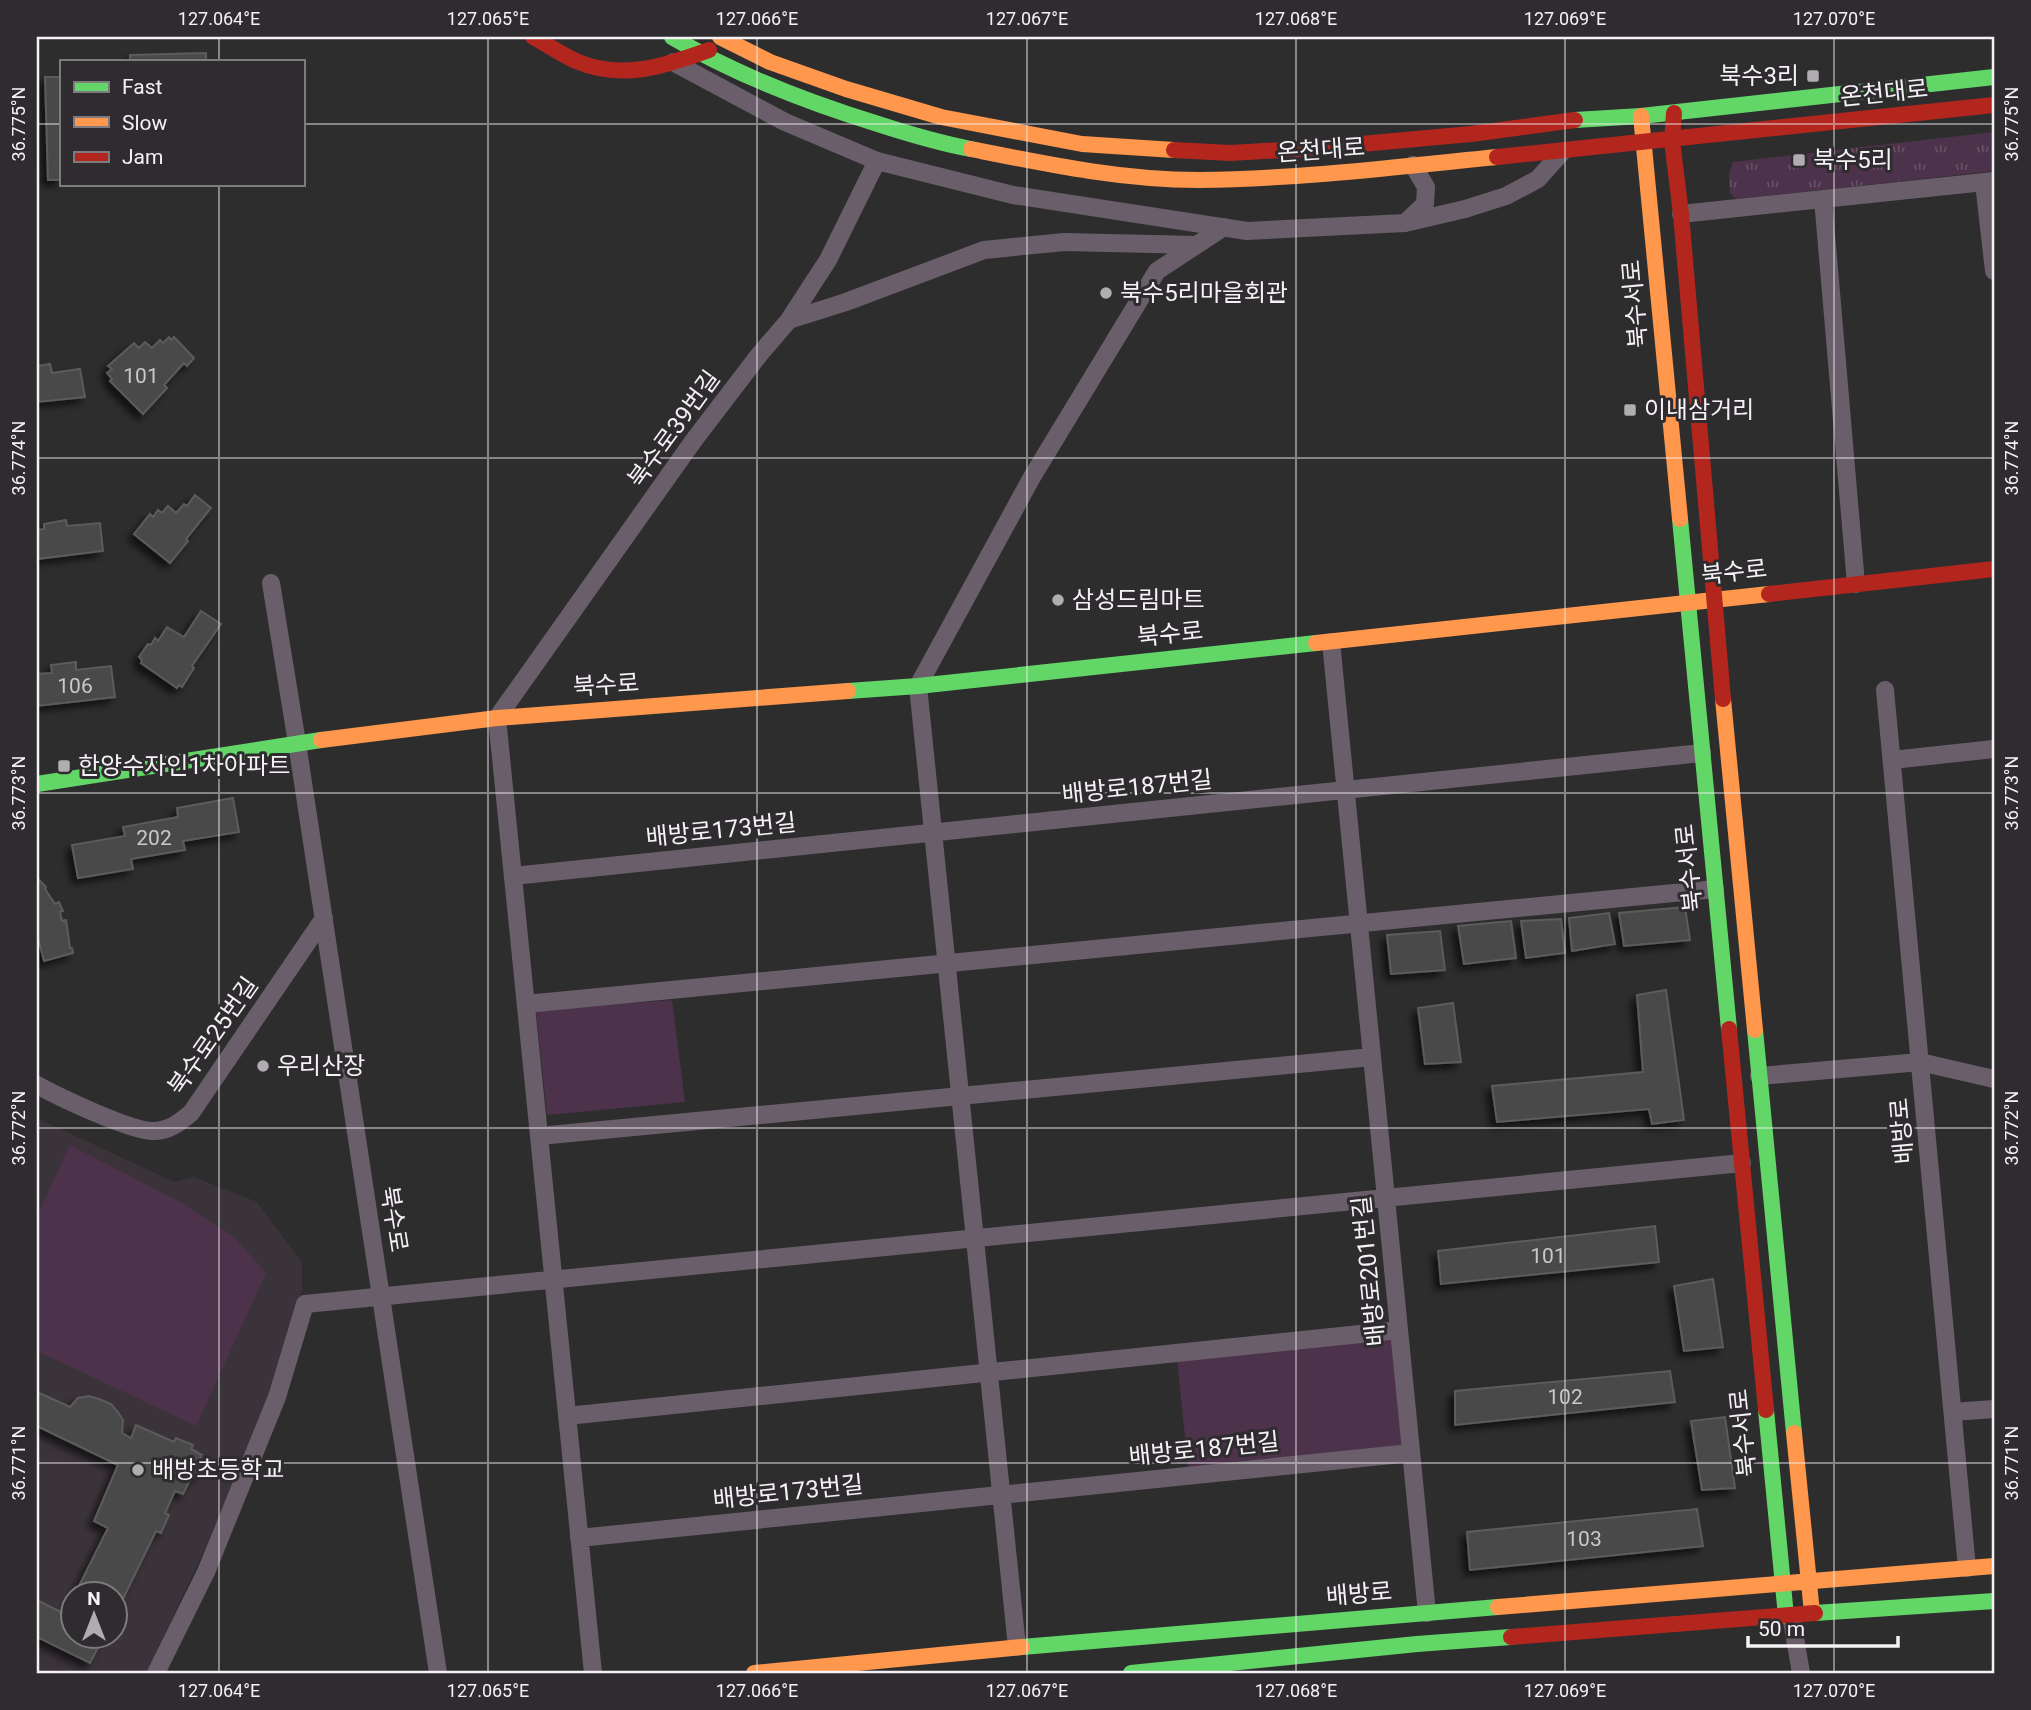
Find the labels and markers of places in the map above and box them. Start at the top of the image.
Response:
place label: 북수3리 [1719,62,1799,90]
marker: 북수3리 [1805,68,1821,84]
place label: 북수5리 [1813,146,1893,174]
marker: 북수5리 [1791,152,1807,168]
place label: 북수5리마을회관 [1120,279,1288,307]
marker: 북수5리마을회관 [1098,285,1114,301]
place label: 이내삼거리 [1644,396,1754,424]
marker: 이내삼거리 [1622,402,1638,418]
place label: 삼성드림마트 [1072,586,1204,614]
marker: 삼성드림마트 [1050,592,1066,608]
place label: 한양수자인1차아파트 [78,752,290,780]
marker: 한양수자인1차아파트 [56,758,72,774]
place label: 우리산장 [277,1052,365,1080]
marker: 우리산장 [255,1058,271,1074]
place label: 배방초등학교 [152,1456,284,1484]
marker: 배방초등학교 [130,1462,146,1478]

